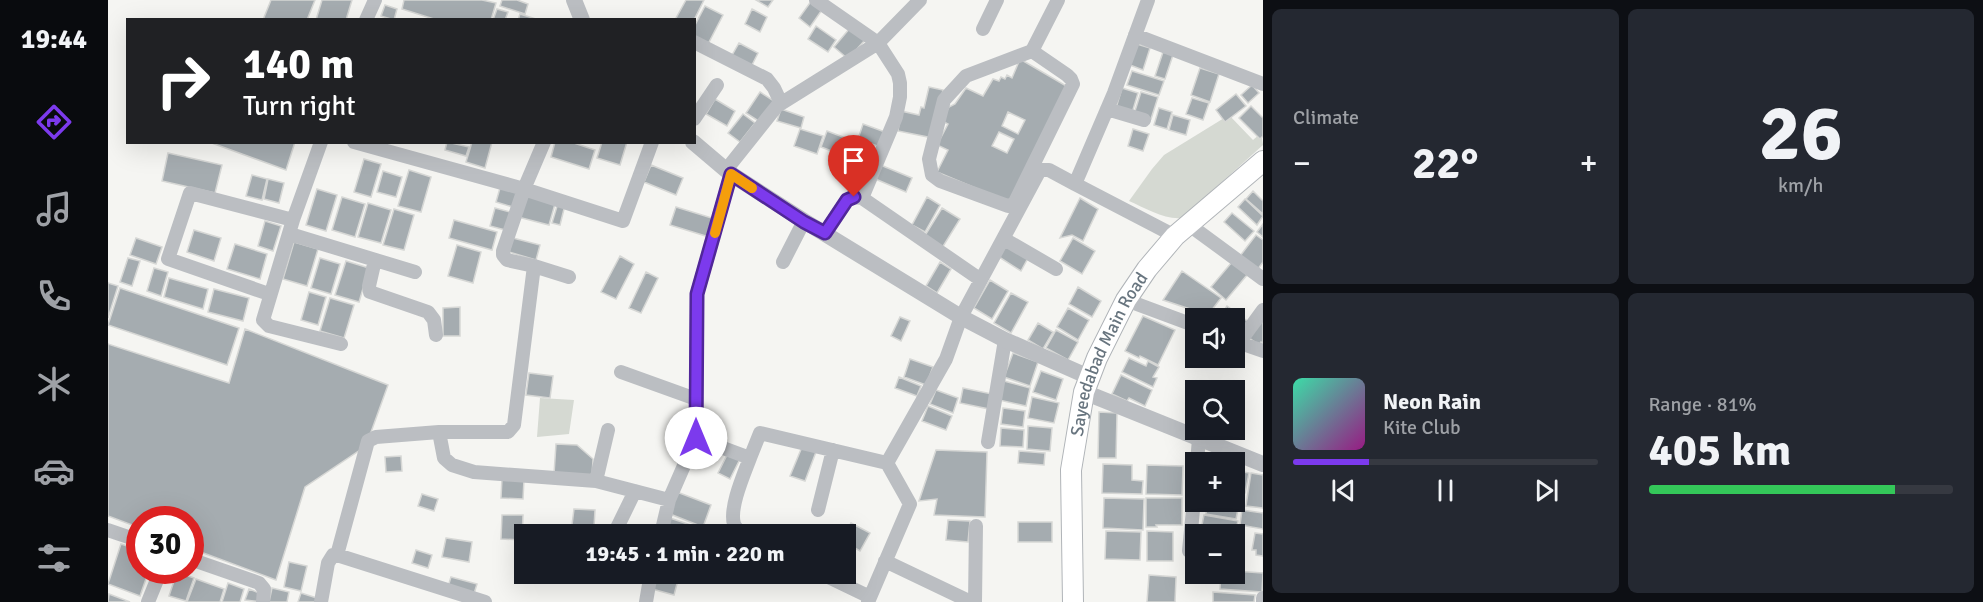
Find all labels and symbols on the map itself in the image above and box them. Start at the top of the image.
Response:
pin [828,135,879,197]
street label: Sayeedabad Main Road [1066,268,1153,438]
position arrow [664,406,728,470]
speed limit sign: 30 [126,506,204,584]

